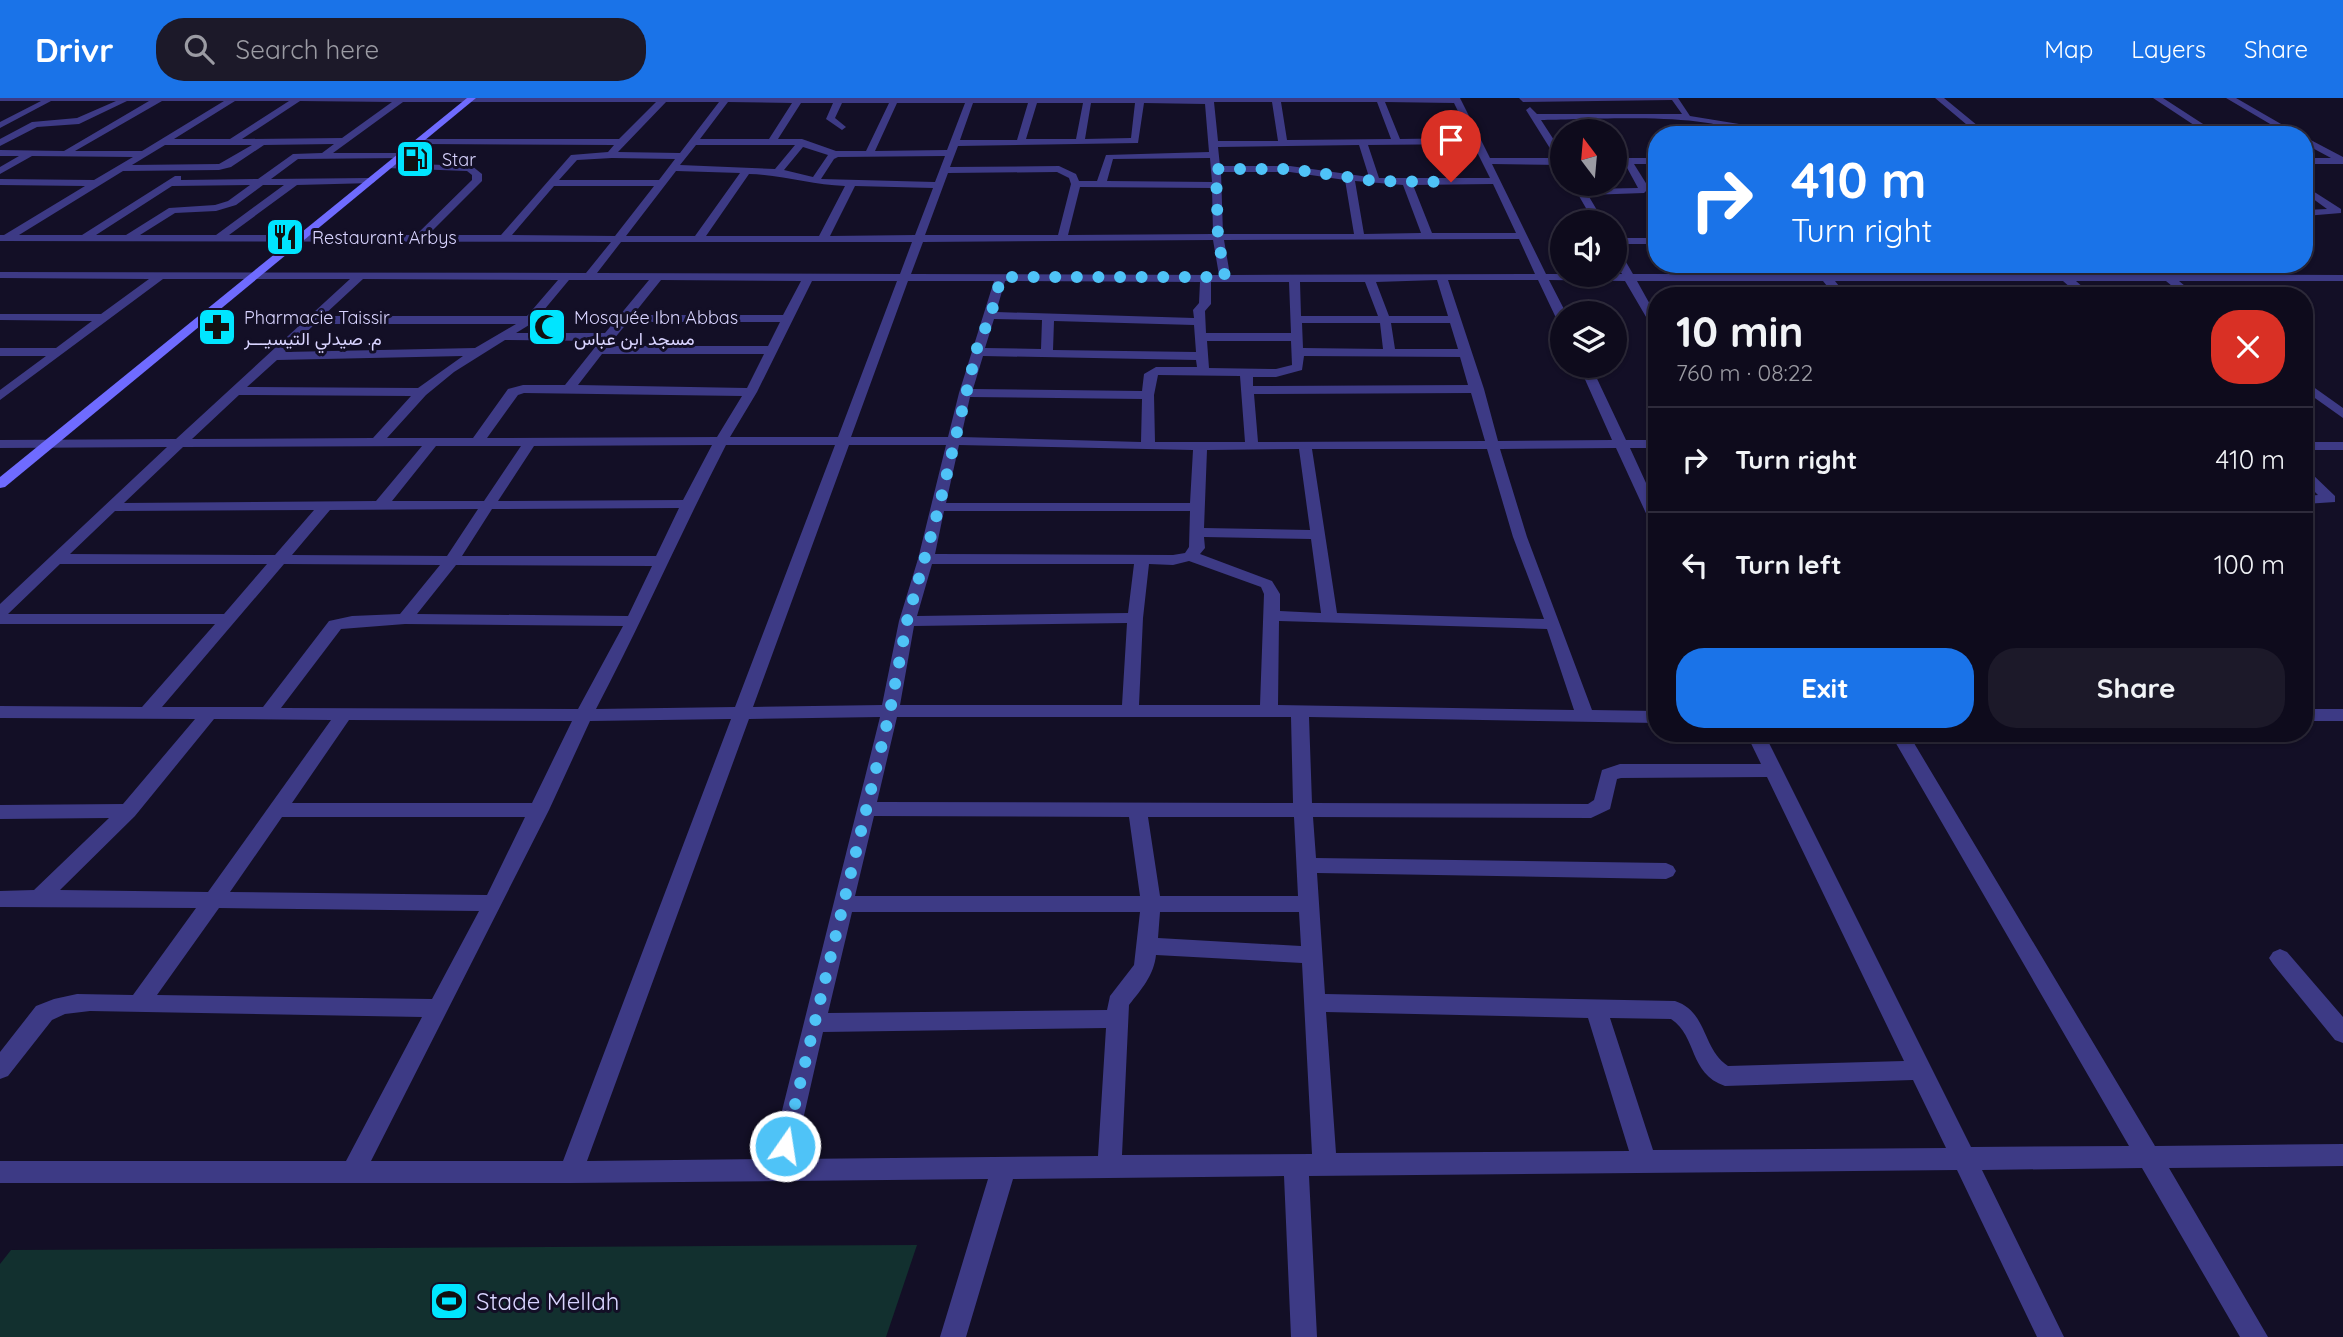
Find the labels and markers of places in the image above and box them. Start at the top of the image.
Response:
pin [1421,110,1481,182]
fuel station icon: Star [394,138,436,180]
place label: Star [442,148,476,171]
restaurant icon: Restaurant Arbys [264,216,306,258]
place label: Restaurant Arbys [312,226,457,249]
pharmacy icon: Pharmacie Taissir م. صيدلي التيسيـــر [196,306,238,348]
place label: Pharmacie Taissir م. صيدلي التيسيـــر [243,306,390,354]
mosque icon: Mosquée Ibn Abbas مسجد ابن عباس [526,306,568,348]
place label: Mosquée Ibn Abbas مسجد ابن عباس [574,306,738,350]
sports icon: Stade Mellah [428,1280,470,1322]
place label: Stade Mellah [476,1286,619,1316]

